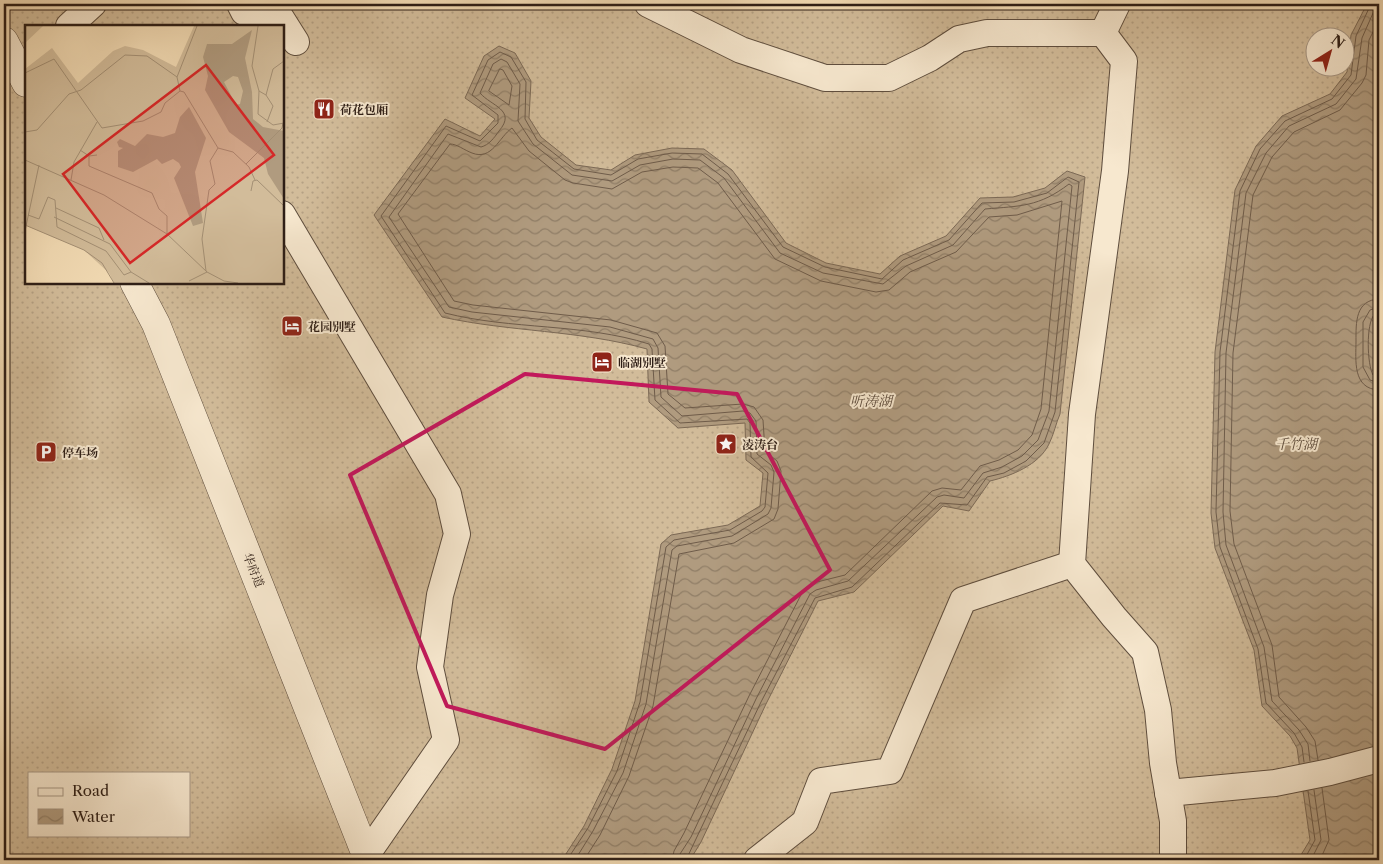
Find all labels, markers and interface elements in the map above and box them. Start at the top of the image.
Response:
inset map [25,25,284,284]
north arrow [1306,28,1356,78]
text: N [1328,31,1348,52]
restaurant icon: 荷花包厢 [312,97,336,121]
place label: 荷花包厢 [340,102,388,117]
hotel icon: 花园别墅 [280,314,304,338]
place label: 花园别墅 [308,319,356,334]
hotel icon: 临湖别墅 [590,350,614,374]
place label: 临湖别墅 [618,355,666,370]
water label: 听涛湖 [850,392,895,410]
place icon: 凌涛台 [714,432,738,456]
water label: 千竹湖 [1275,435,1320,453]
place label: 凌涛台 [742,437,778,452]
parking icon: 停车场 [34,440,58,464]
place label: 停车场 [62,445,98,460]
street label: 华府道 [240,550,268,590]
legend [28,772,190,836]
text: Road [72,781,109,800]
text: Water [71,807,116,826]

